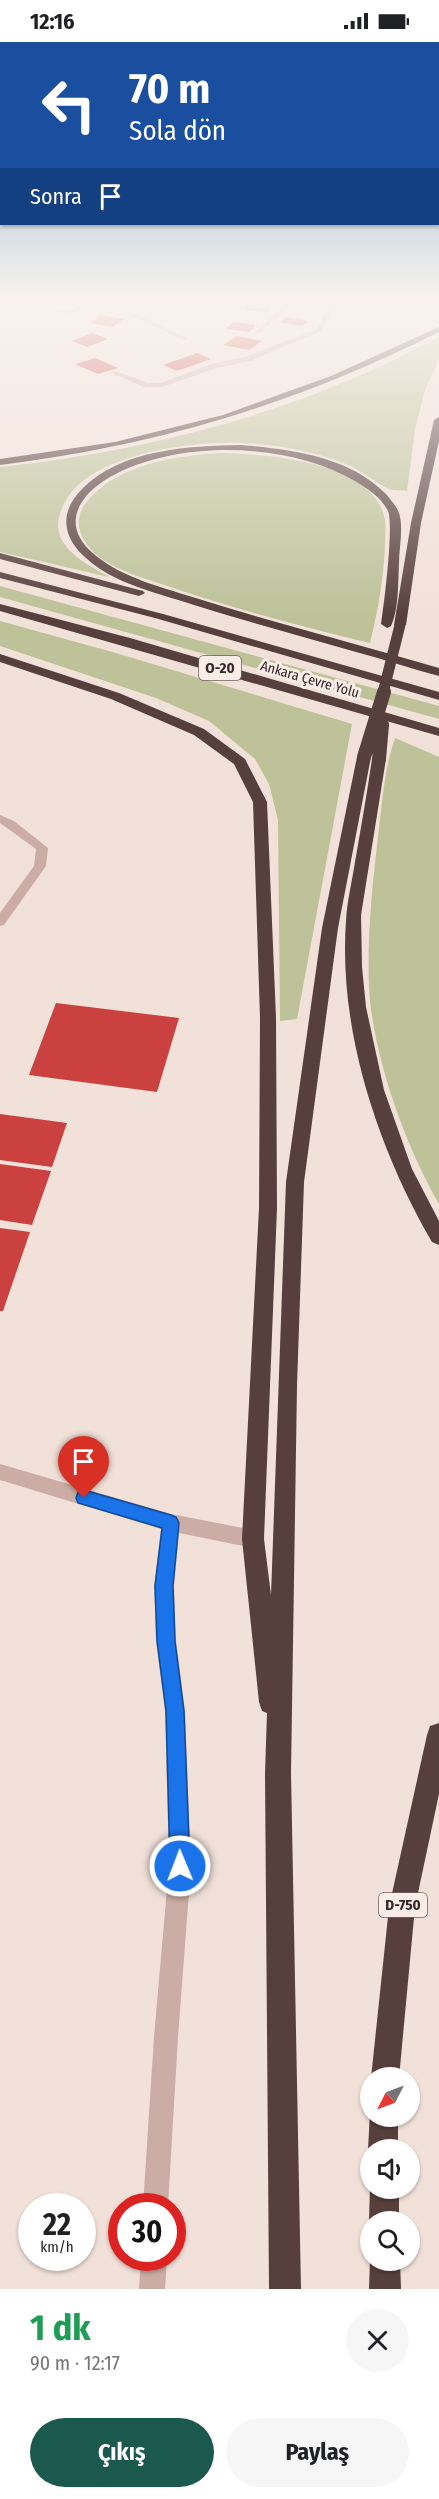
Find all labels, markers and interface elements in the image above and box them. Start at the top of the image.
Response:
text: 12:16 [30,8,75,35]
text: 70 m [129,64,210,114]
icon: left [30,66,108,144]
text: Sola dön [129,115,226,147]
icon: arrive [94,180,127,213]
text: Sonra [30,183,82,210]
road number: O-20 [199,656,241,680]
street label: Ankara Çevre Yolu [259,657,361,702]
pin [58,1436,109,1498]
icon: arrive [67,1445,100,1478]
position arrow [148,1834,212,1898]
road number: D-750 [379,1893,427,1917]
north arrow [360,2067,420,2127]
map controls [360,2067,420,2271]
button: sound [360,2139,420,2199]
speed limit sign: 30 [108,2193,186,2271]
text: 22 [43,2207,71,2243]
button: search [360,2211,420,2271]
text: km/h [40,2238,74,2256]
text: 1 dk [30,2306,91,2350]
button: close [346,2309,409,2372]
text: 90 m · 12:17 [30,2351,120,2375]
button: Çıkış [30,2418,214,2487]
button: Paylaş [226,2418,409,2487]

